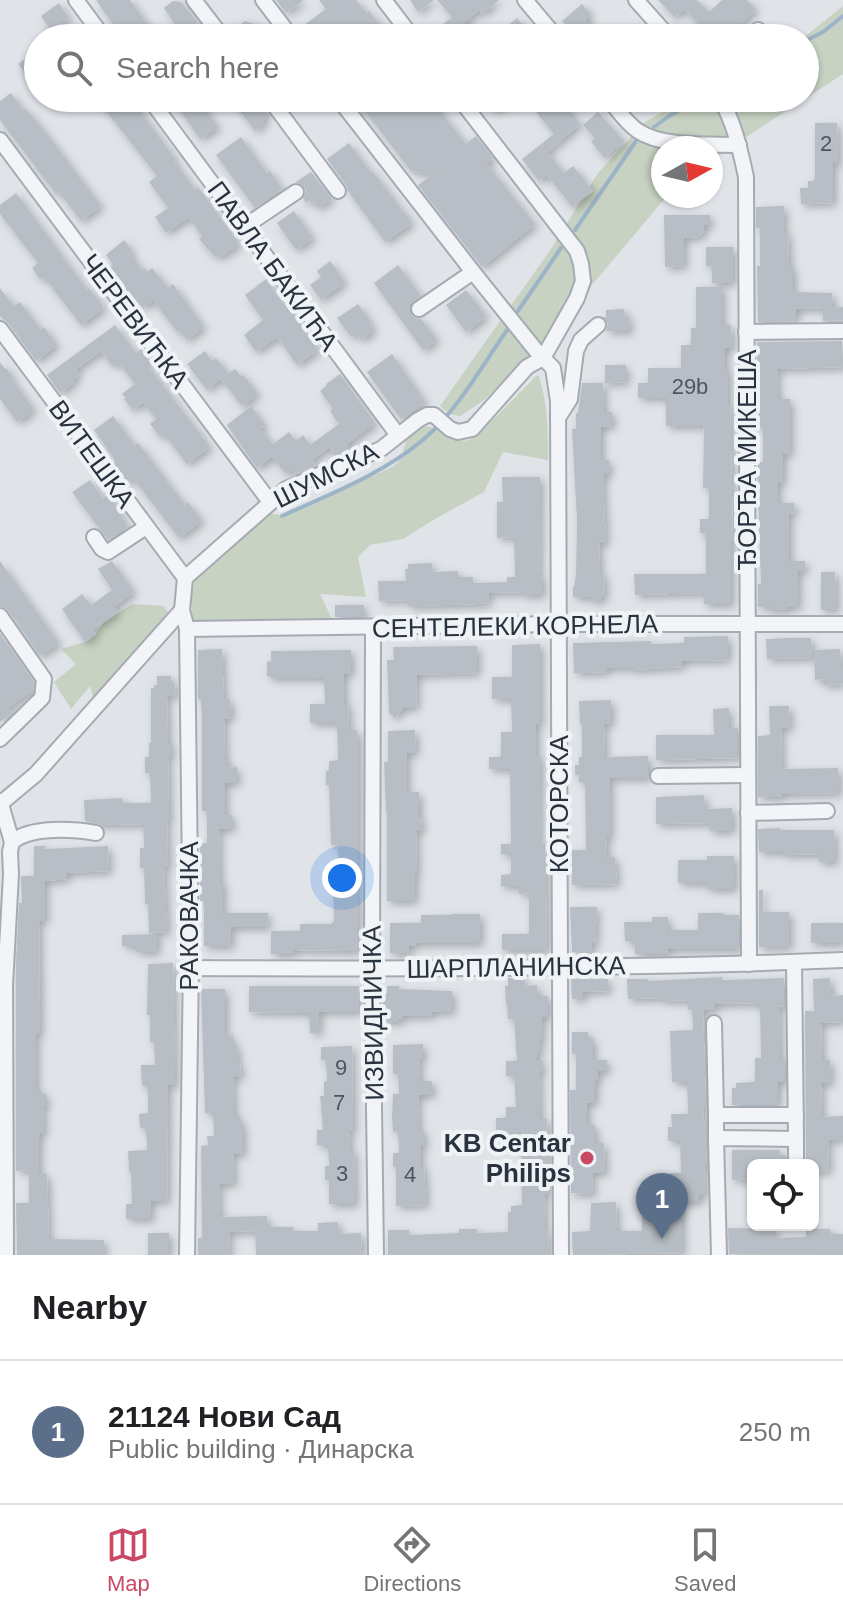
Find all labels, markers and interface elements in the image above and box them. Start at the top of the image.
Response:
search box [24,24,819,112]
icon: search [52,46,96,90]
text: Search here [116,51,279,84]
house number: 2 [820,131,832,156]
north arrow [651,136,723,208]
street label: ПАВЛА БАКИЋА [202,176,345,357]
street label: ЧЕРЕВИЋКА [75,248,196,394]
street label: ЂОРЂА МИКЕША [732,349,762,571]
house number: 29b [672,374,708,399]
street label: ВИТЕШКА [43,394,141,514]
street label: ШУМСКА [269,436,384,514]
street label: СЕНТЕЛЕКИ КОРНЕЛА [371,608,659,643]
street label: КОТОРСКА [544,734,574,873]
street label: РАКОВАЧКА [174,841,204,991]
your location [322,858,362,898]
street label: ИЗВИДНИЧКА [356,924,390,1101]
street label: ШАРПЛАНИНСКА [406,950,626,984]
house number: 9 [335,1055,347,1080]
house number: 7 [333,1090,345,1115]
place label: KB Centar Philips [444,1128,571,1188]
marker: KB Centar Philips [578,1149,596,1167]
map controls [747,1159,819,1231]
button: locate [747,1159,819,1231]
house number: 3 [336,1161,348,1186]
house number: 4 [404,1162,416,1187]
pin: 1 [636,1173,688,1239]
text: Nearby [32,1288,147,1326]
text: 21124 Нови Сад [108,1400,341,1433]
text: 1 [51,1417,65,1447]
text: 250 m [739,1417,811,1447]
text: Public building · Динарска [108,1434,414,1464]
tab: Map [106,1523,150,1597]
tab: Directions [363,1523,461,1597]
tab: Saved [674,1523,737,1597]

